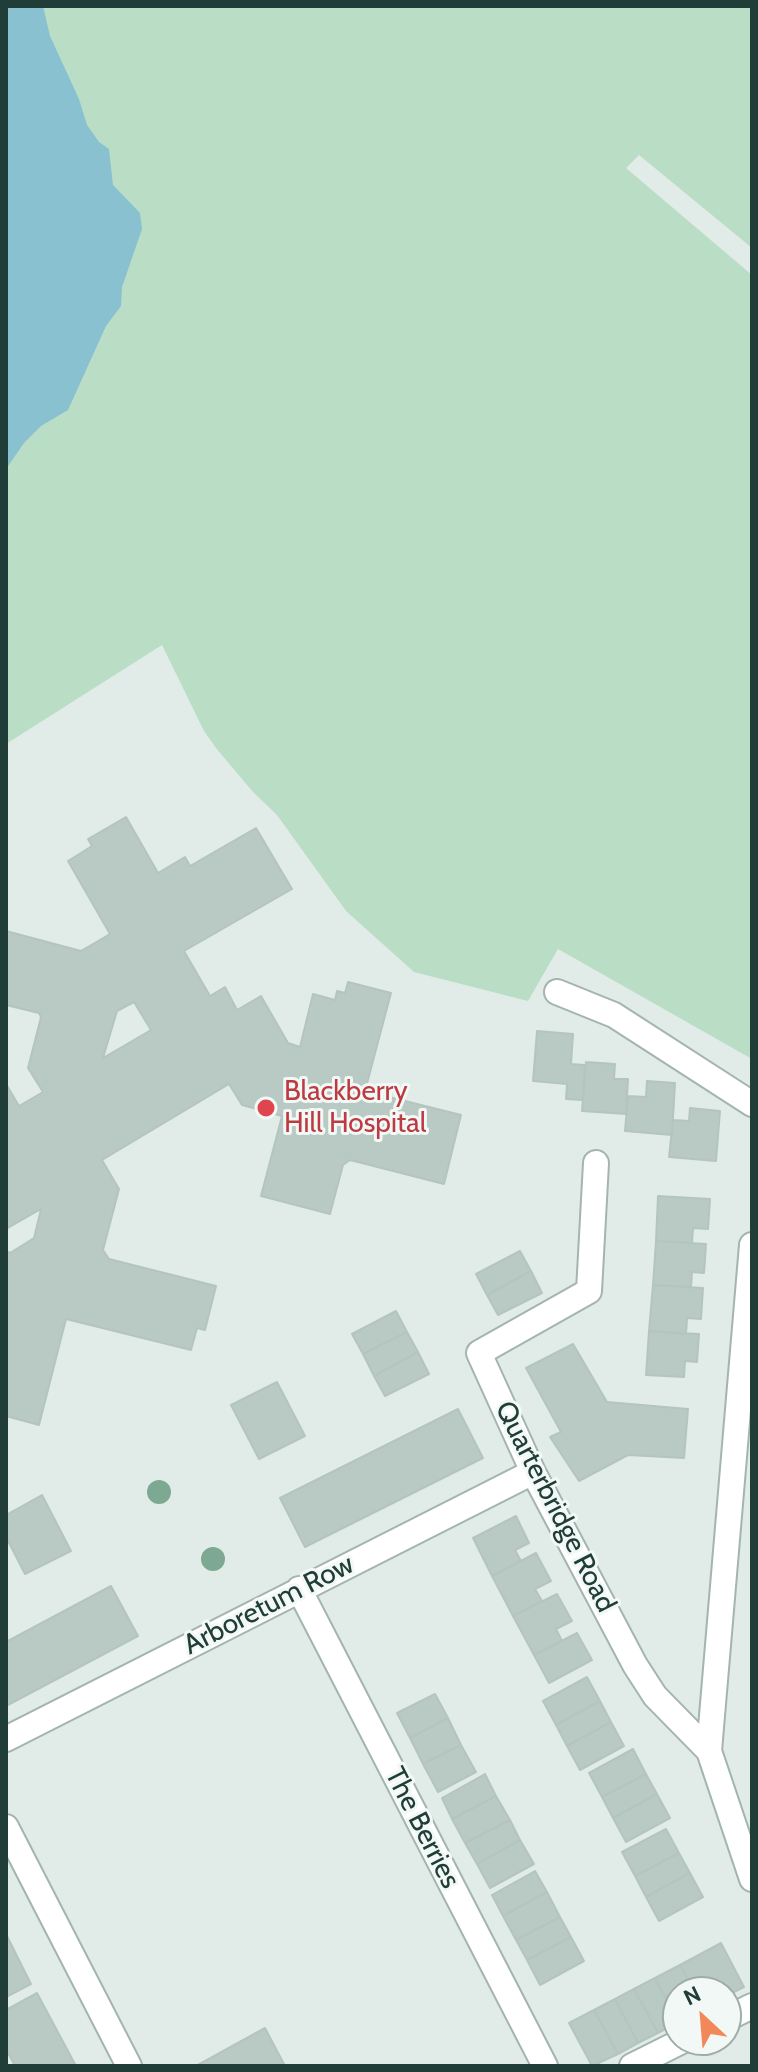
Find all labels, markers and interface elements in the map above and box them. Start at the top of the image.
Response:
place label: Blackberry Hill Hospital [284,1075,426,1141]
marker: Blackberry Hill Hospital [255,1097,277,1119]
street label: Quarterbridge Road [487,1396,623,1618]
street label: Arboretum Row [178,1548,360,1662]
street label: The Berries [377,1762,467,1894]
north arrow [662,1976,742,2056]
text: N [679,1980,705,2011]

